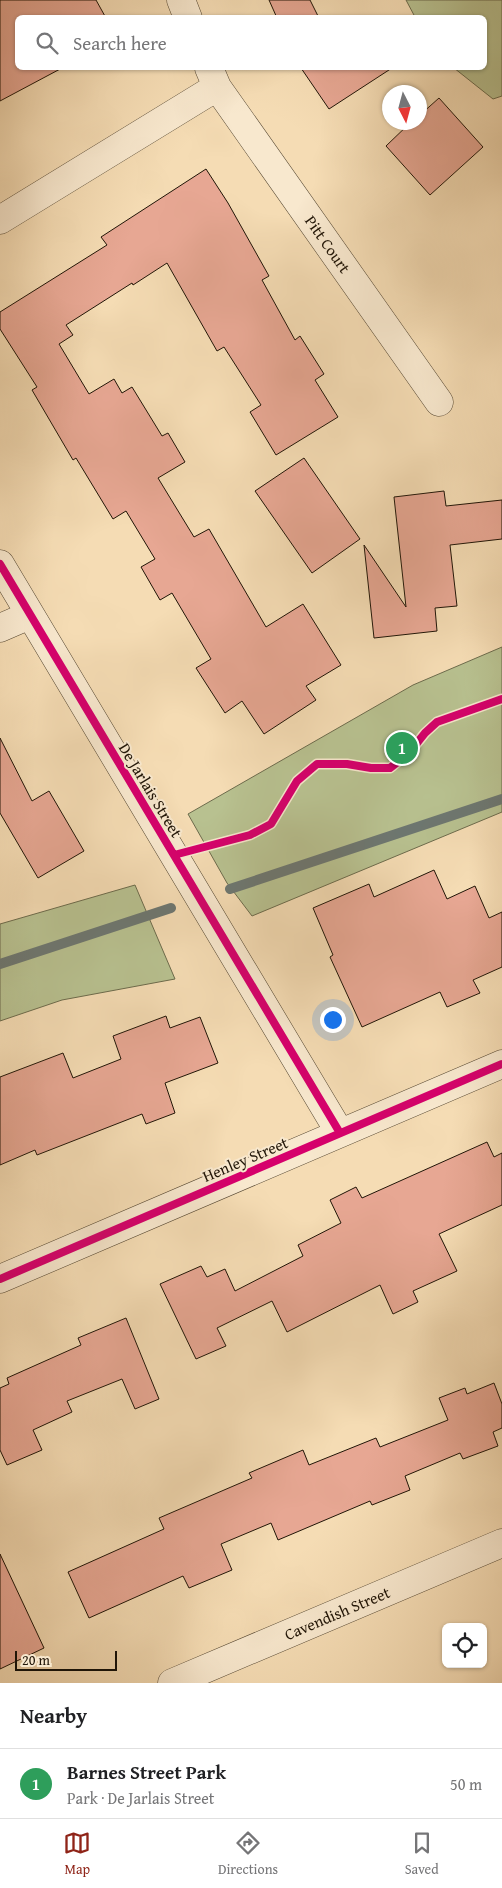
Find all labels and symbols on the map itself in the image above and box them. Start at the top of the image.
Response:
north arrow [382,85,427,130]
street label: Pitt Court [299,210,357,278]
pin: 1 [386,729,418,767]
street label: De Jarlais Street [113,738,189,842]
your location [320,1007,346,1033]
street label: Henley Street [198,1130,292,1188]
street label: Cavendish Street [281,1580,394,1646]
scale bar [15,1648,118,1671]

